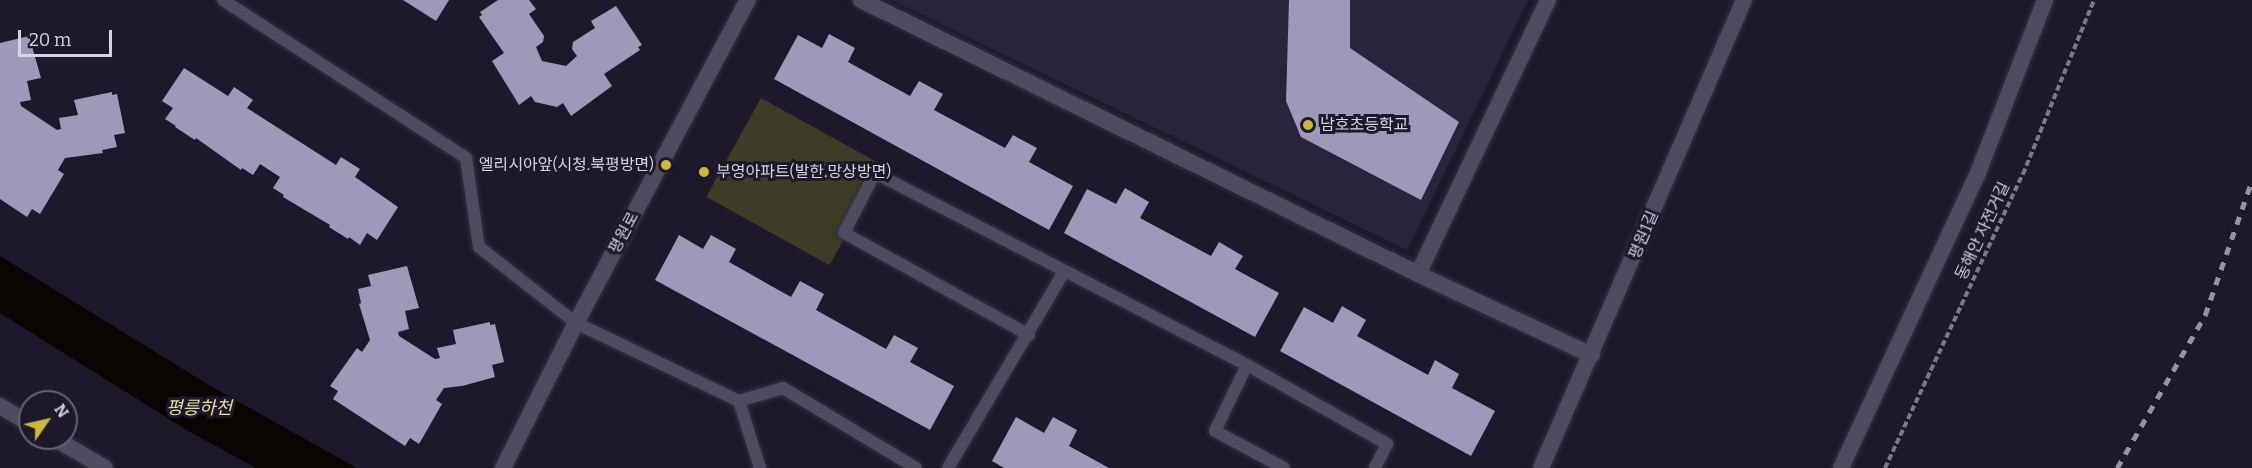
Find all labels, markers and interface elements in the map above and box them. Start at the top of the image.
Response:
scale bar [21,18,116,56]
text: 20 m [29,29,71,51]
place label: 남호초등학교 [1320,115,1408,135]
marker: 남호초등학교 [1301,118,1315,132]
place label: 엘리시아앞(시청.북평방면) [479,155,654,175]
marker: 엘리시아앞(시청.북평방면) [659,158,673,172]
place label: 부영아파트(발한.망상방면) [716,162,891,182]
marker: 부영아파트(발한.망상방면) [697,165,711,179]
street label: 동해안 자전거길 [1952,179,2014,283]
street label: 평원1길 [1625,208,1663,262]
street label: 평원로 [605,209,643,257]
north arrow [18,390,78,450]
water label: 평릉하천 [166,397,232,419]
text: N [50,400,73,421]

